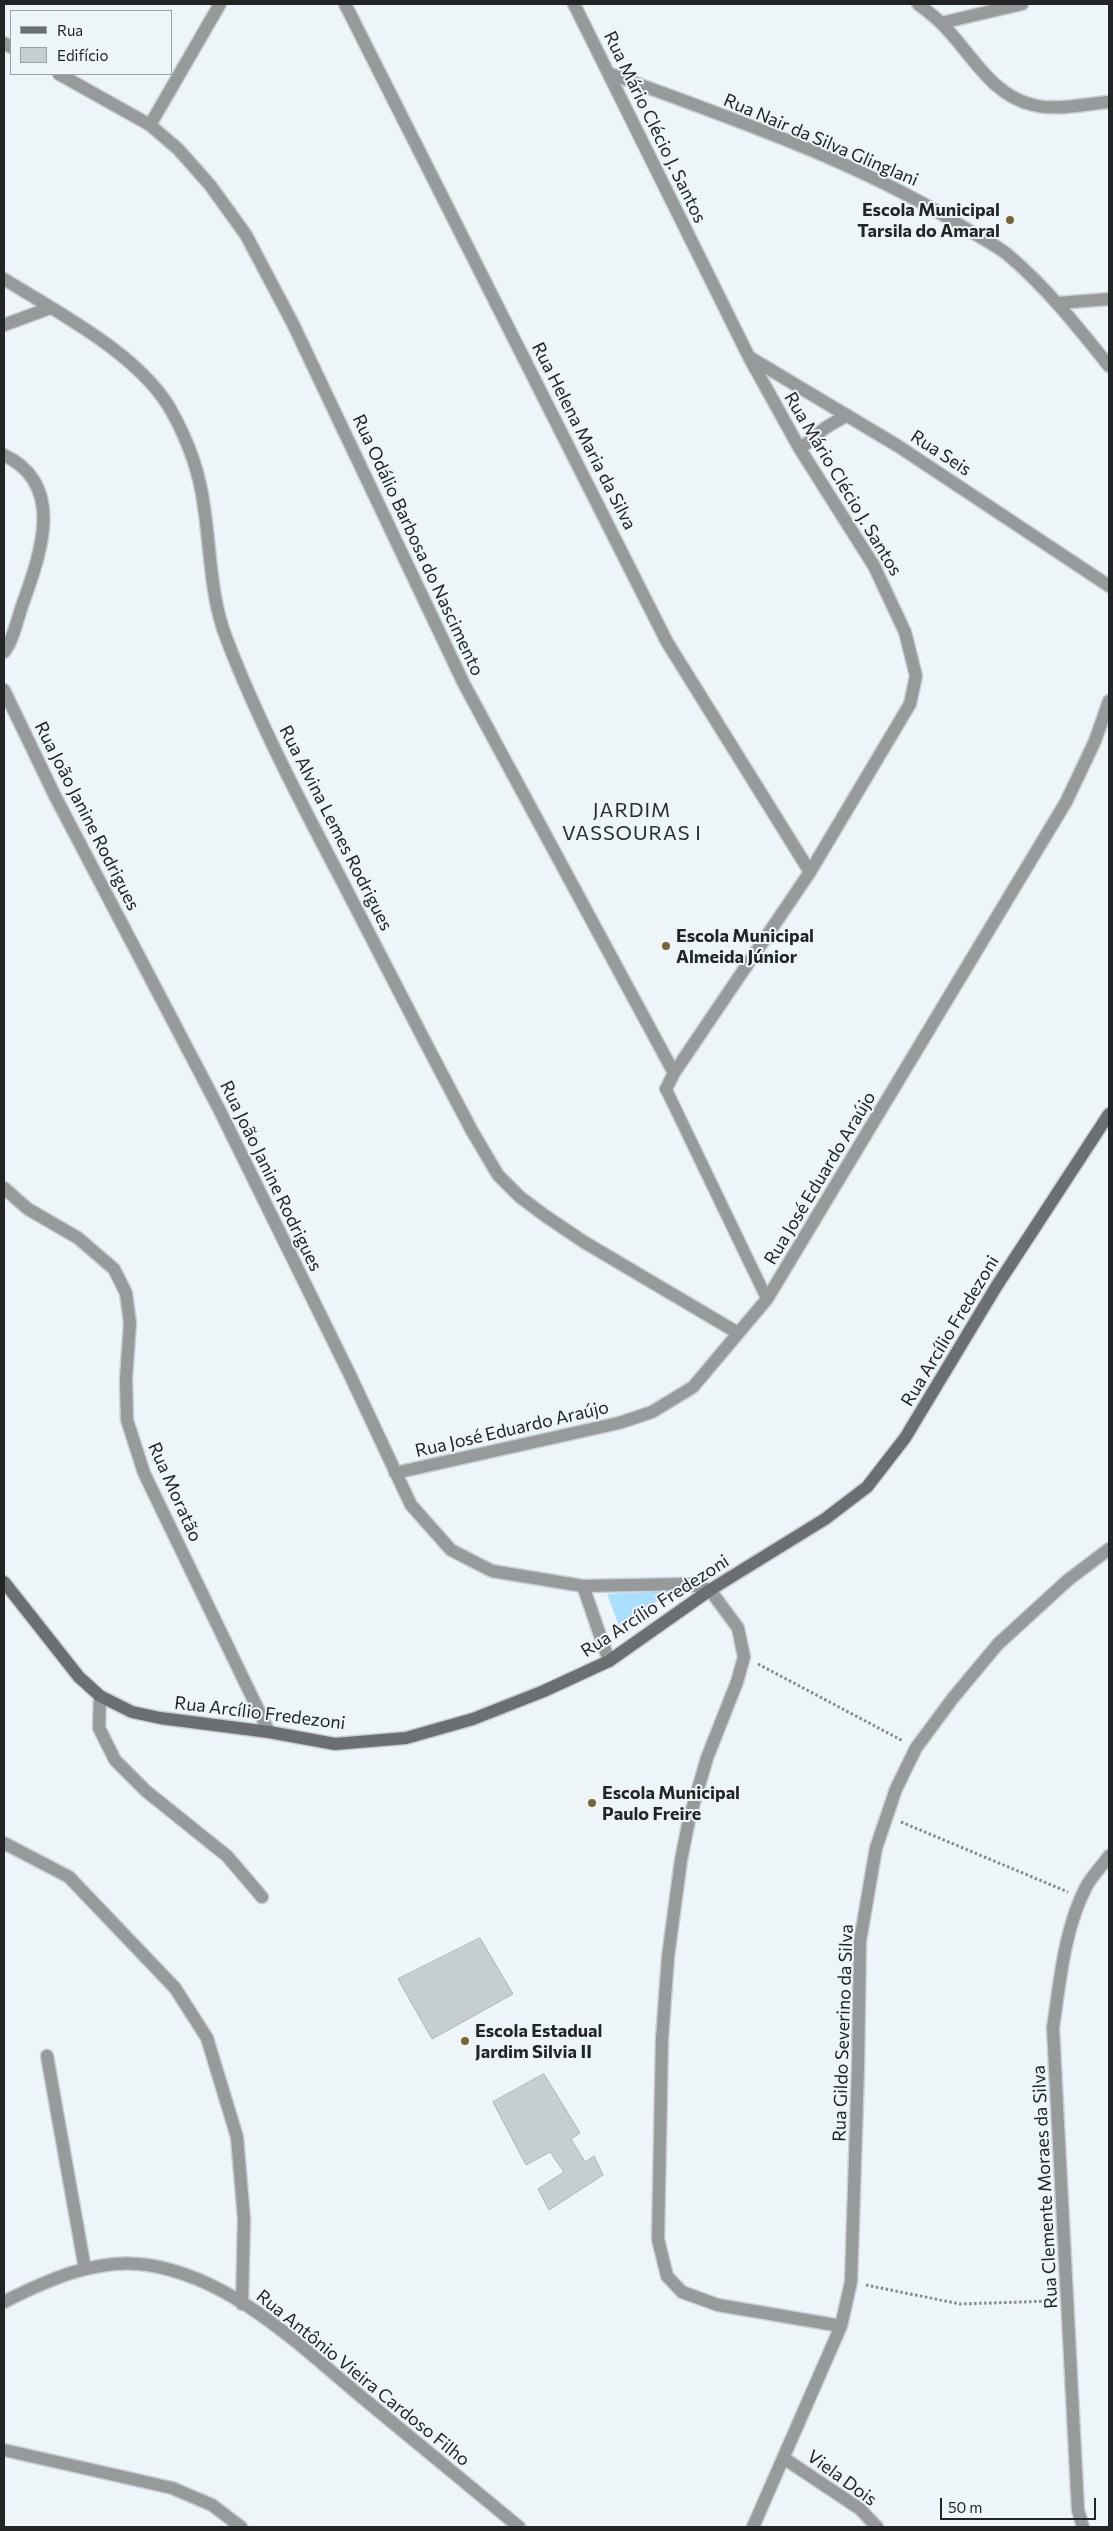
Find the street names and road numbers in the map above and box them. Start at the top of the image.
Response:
street label: Rua Mário Clécio J. Santos [599,28,711,226]
street label: Rua Nair da Silva Glinglani [720,89,922,191]
street label: Rua Helena Maria da Silva [527,339,641,533]
street label: Rua Mário Clécio J. Santos [779,388,907,580]
street label: Rua Odálio Barbosa do Nascimento [348,411,488,679]
street label: Rua Seis [907,425,975,481]
street label: Rua João Janine Rodrigues [30,718,144,914]
street label: Rua Alvina Lemes Rodrigues [275,722,397,934]
street label: Rua João Janine Rodrigues [215,1077,327,1275]
street label: Rua José Eduardo Araújo [760,1088,880,1268]
street label: Rua Arcílio Fredezoni [896,1252,1004,1410]
street label: Rua José Eduardo Araújo [413,1396,611,1462]
street label: Rua Moratão [143,1439,207,1545]
street label: Rua Arcílio Fredezoni [577,1550,733,1662]
street label: Rua Arcílio Fredezoni [173,1692,347,1734]
street label: Rua Gildo Severino da Silva [828,1924,858,2142]
street label: Rua Clemente Moraes da Silva [1028,2065,1062,2309]
street label: Rua Antônio Vieira Cardoso Filho [252,2285,474,2471]
street label: Viela Dois [803,2446,881,2510]

